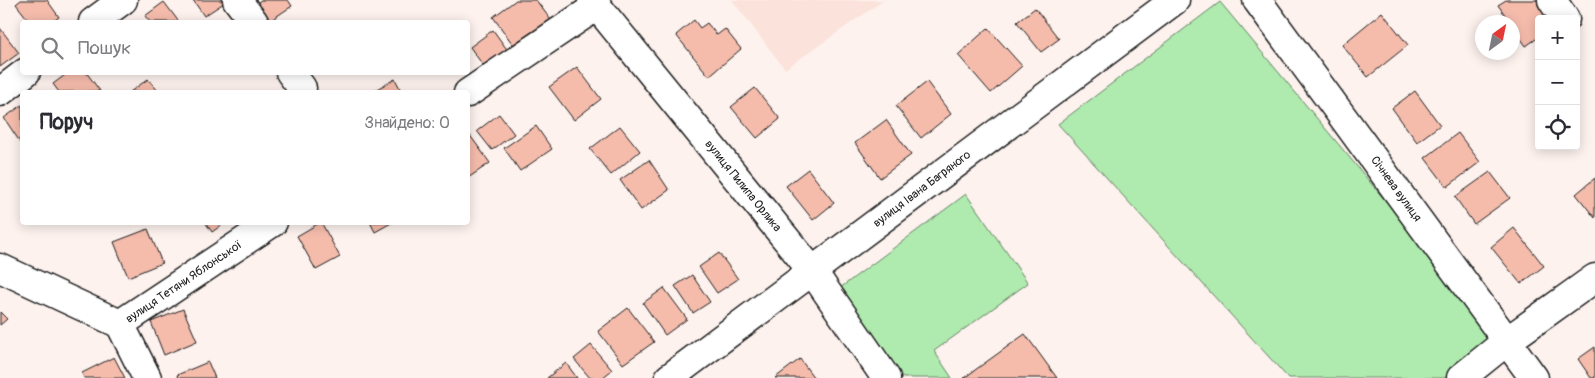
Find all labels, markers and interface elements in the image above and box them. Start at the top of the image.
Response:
north arrow [1475,15,1520,60]
map controls [1535,15,1580,150]
button: + [1535,15,1580,60]
search box [20,20,470,75]
icon: search [38,34,66,62]
text: Пошук [78,36,131,60]
button: − [1535,60,1580,105]
button: locate [1535,105,1580,150]
text: Поруч [40,109,93,136]
text: Знайдено: 0 [365,113,450,133]
street label: вулиця Пилипа Орлика [701,137,785,235]
street label: вулиця Івана Багряного [870,147,974,231]
street label: Січнева вулиця [1367,153,1425,225]
street label: вулиця Тетяни Яблонської [123,237,245,327]

